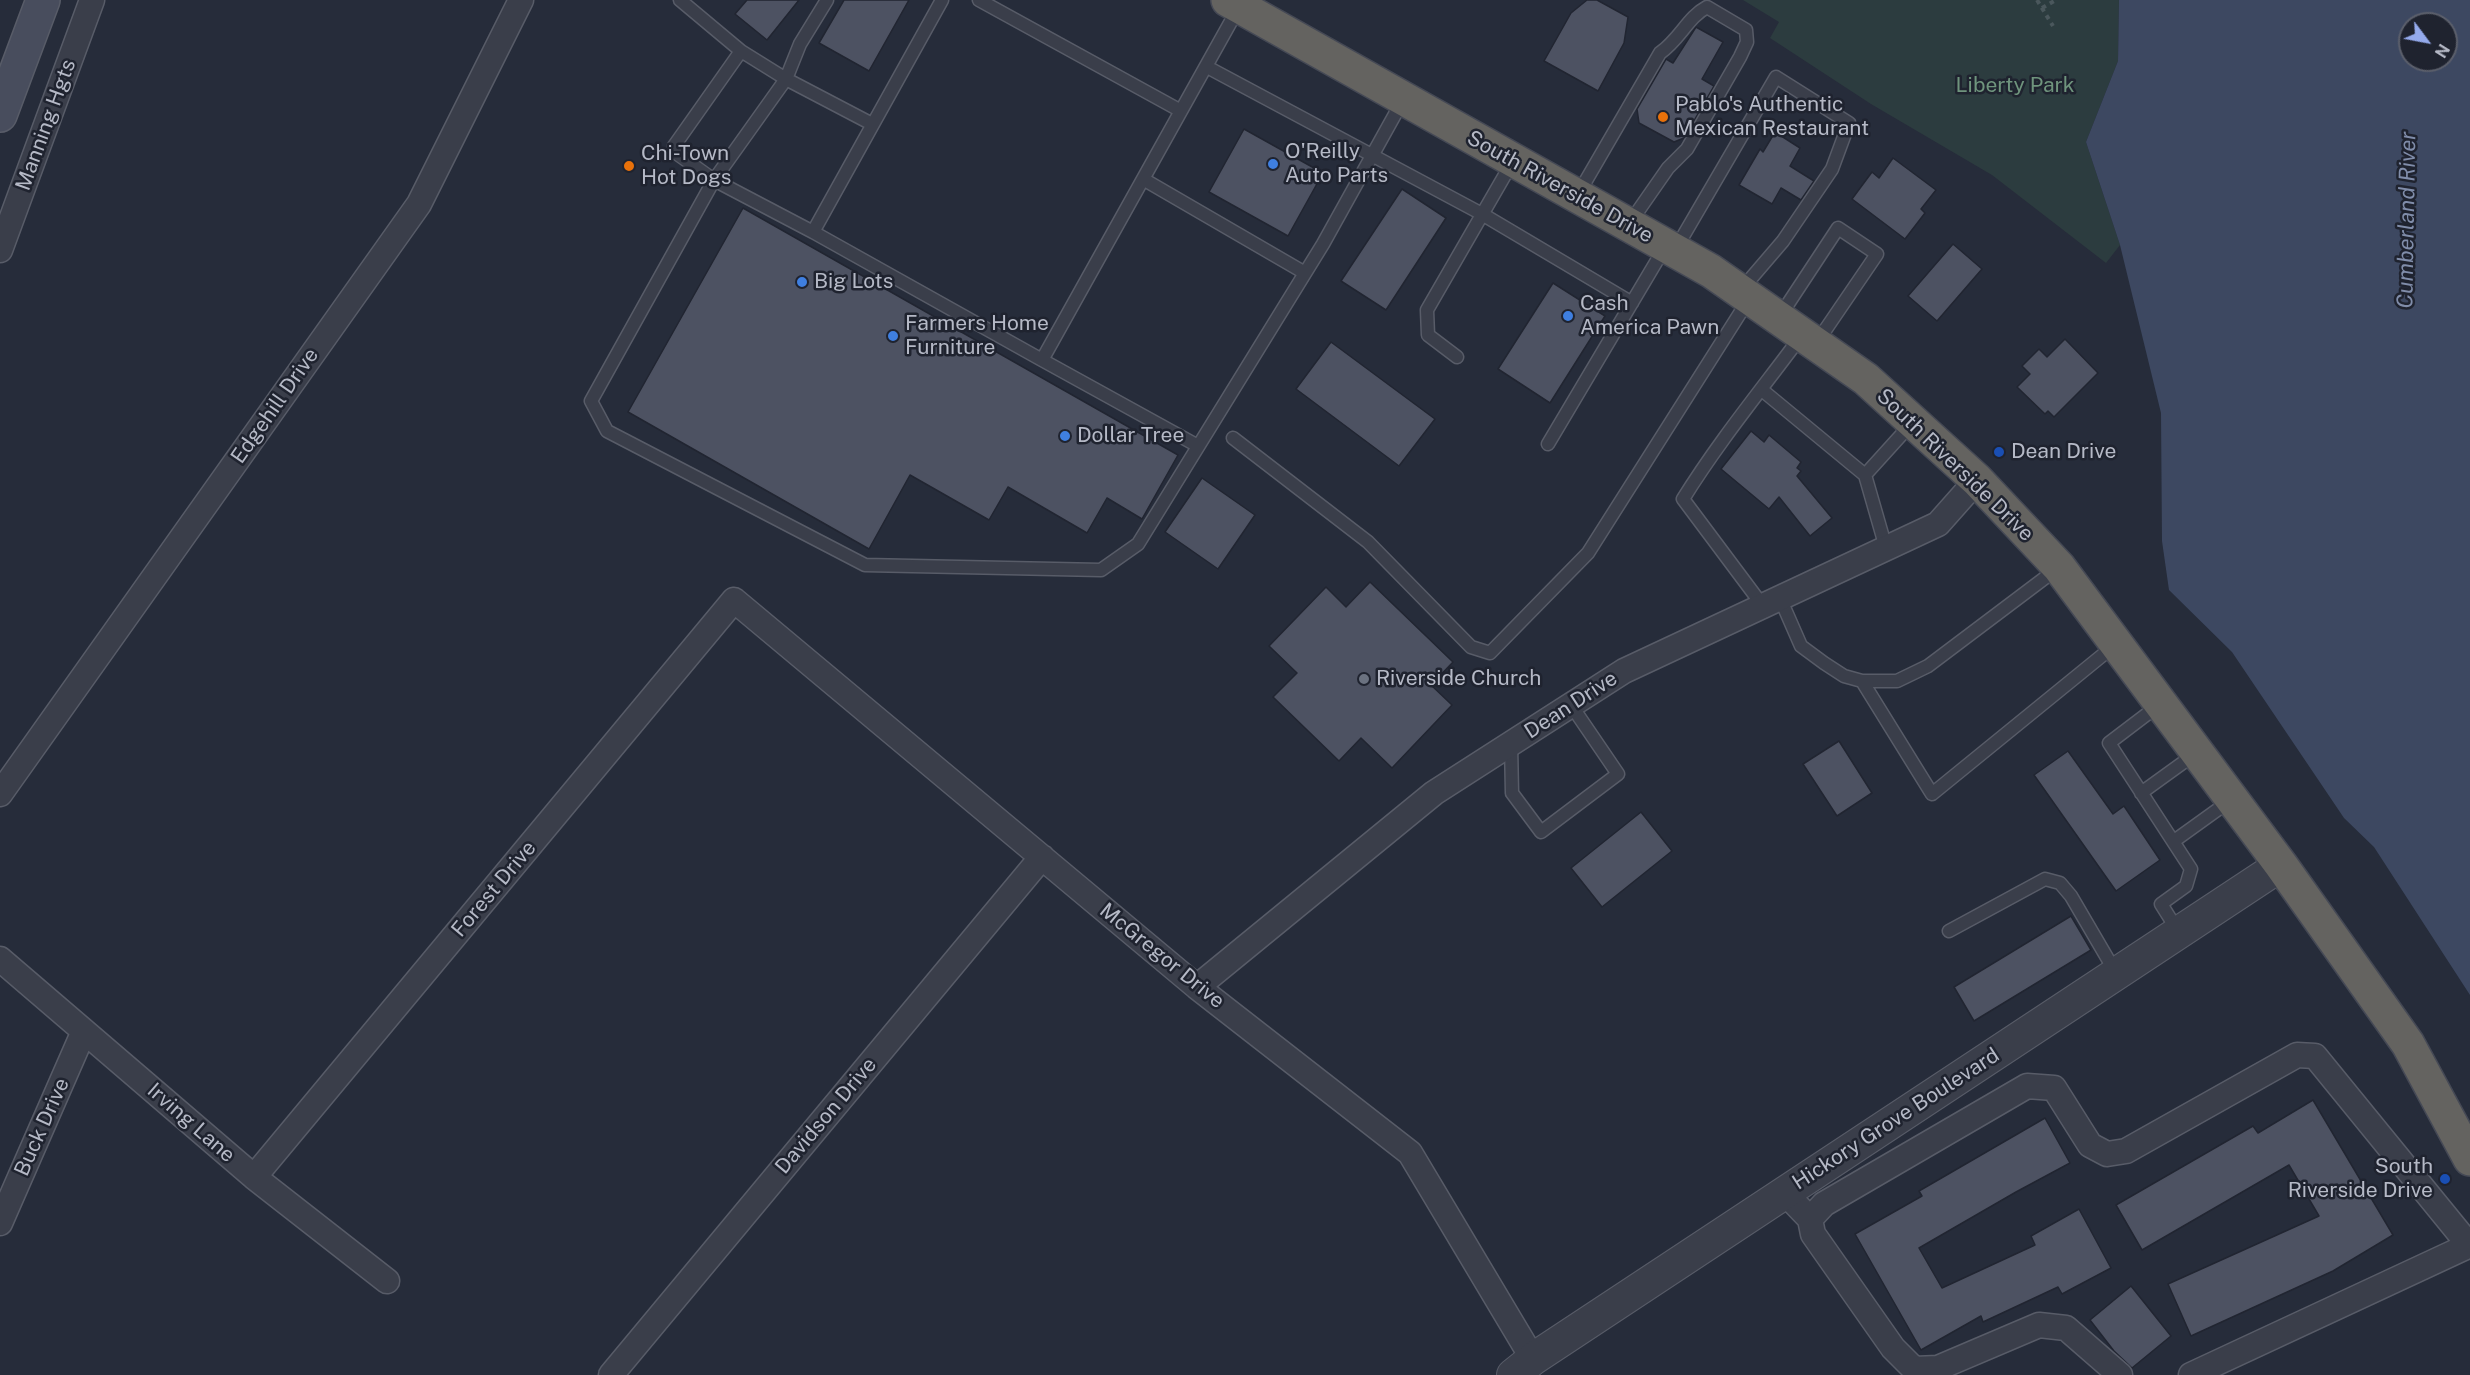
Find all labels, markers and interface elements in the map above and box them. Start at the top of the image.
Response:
north arrow [2398,12,2458,72]
text: N [2431,40,2453,61]
street label: Manning Hgts [11,56,81,194]
park label: Liberty Park [1955,73,2075,99]
place label: Pablo's Authentic Mexican Restaurant [1675,92,1869,142]
marker: Pablo's Authentic Mexican Restaurant [1656,110,1670,124]
street label: South Riverside Drive [1463,125,1657,249]
water label: Cumberland River [2392,131,2422,309]
place label: O'Reilly Auto Parts [1285,139,1388,189]
place label: Chi-Town Hot Dogs [641,141,731,191]
marker: O'Reilly Auto Parts [1266,157,1280,171]
marker: Chi-Town Hot Dogs [622,159,636,173]
place label: Big Lots [814,269,893,295]
marker: Big Lots [795,275,809,289]
place label: Cash America Pawn [1580,291,1719,341]
marker: Cash America Pawn [1561,309,1575,323]
place label: Farmers Home Furniture [905,311,1049,361]
marker: Farmers Home Furniture [886,329,900,343]
street label: Edgehill Drive [226,343,324,469]
street label: South Riverside Drive [1871,383,2039,547]
place label: Dollar Tree [1077,423,1184,449]
marker: Dollar Tree [1058,429,1072,443]
place label: Dean Drive [2011,439,2116,465]
marker: Dean Drive [1992,445,2006,459]
place label: Riverside Church [1376,666,1541,692]
street label: Dean Drive [1520,666,1622,744]
marker: Riverside Church [1357,672,1371,686]
street label: Forest Drive [446,836,542,942]
street label: McGregor Drive [1095,898,1229,1014]
street label: Hickory Grove Boulevard [1788,1043,2004,1195]
street label: Davidson Drive [770,1053,882,1179]
street label: Buck Drive [9,1074,75,1180]
street label: Irving Lane [142,1078,240,1168]
place label: South Riverside Drive [2288,1154,2433,1204]
marker: South Riverside Drive [2438,1172,2452,1186]

